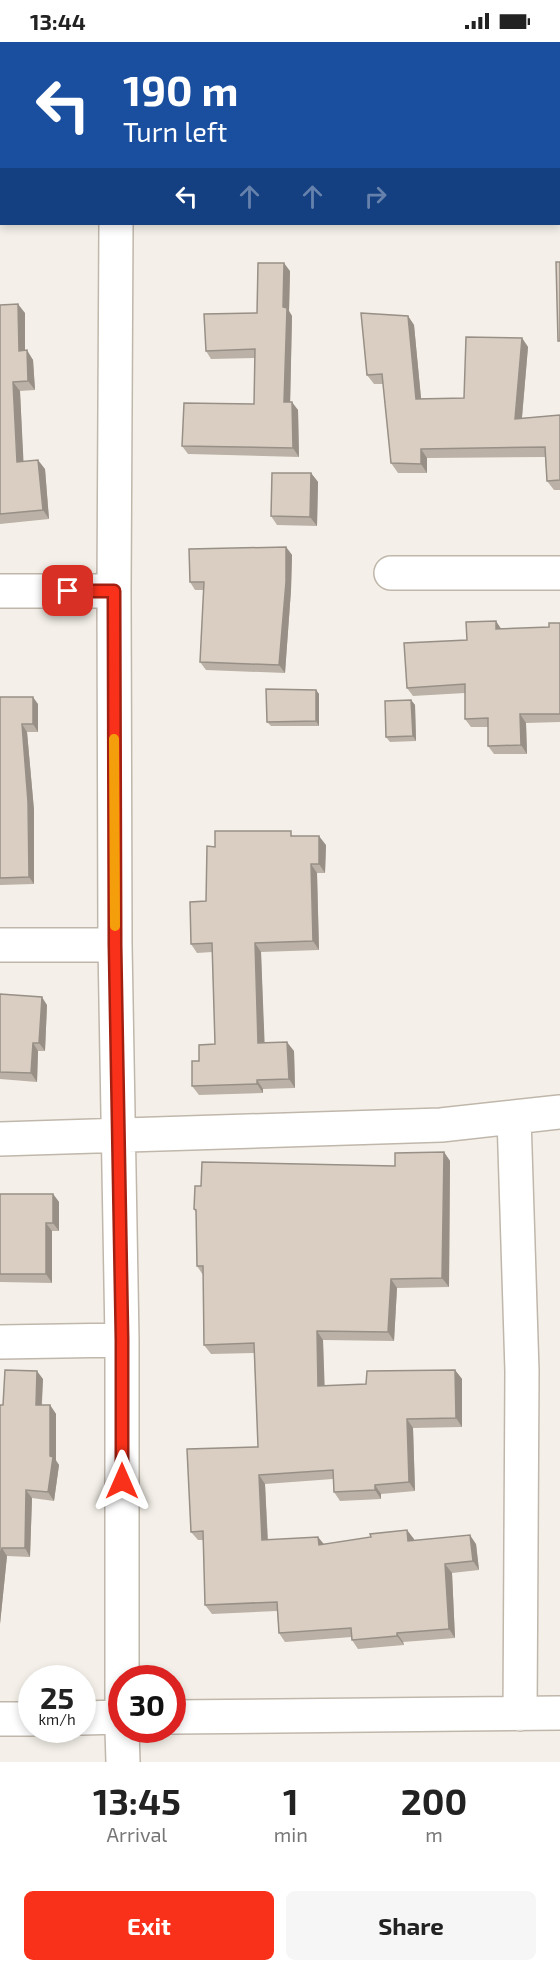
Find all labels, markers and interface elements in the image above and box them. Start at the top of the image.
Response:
text: 13:44 [30,8,86,34]
text: 190 m [123,64,239,114]
icon: left [24,66,102,144]
text: Turn left [123,115,227,147]
icon: left [170,180,203,213]
icon: ahead [233,180,266,213]
icon: ahead [296,180,329,213]
icon: right [359,180,392,213]
pin [42,565,93,616]
icon: arrive [51,574,84,607]
position arrow [90,1449,154,1513]
speed limit sign: 30 [108,1665,186,1743]
text: 25 [40,1679,74,1715]
text: km/h [38,1710,76,1728]
text: 13:45 [93,1779,181,1822]
text: 1 [283,1779,299,1822]
text: 200 [401,1779,467,1822]
text: Arrival [106,1822,167,1846]
text: min [274,1822,308,1846]
text: m [425,1822,443,1846]
button: Exit [24,1891,274,1960]
button: Share [286,1891,536,1960]

